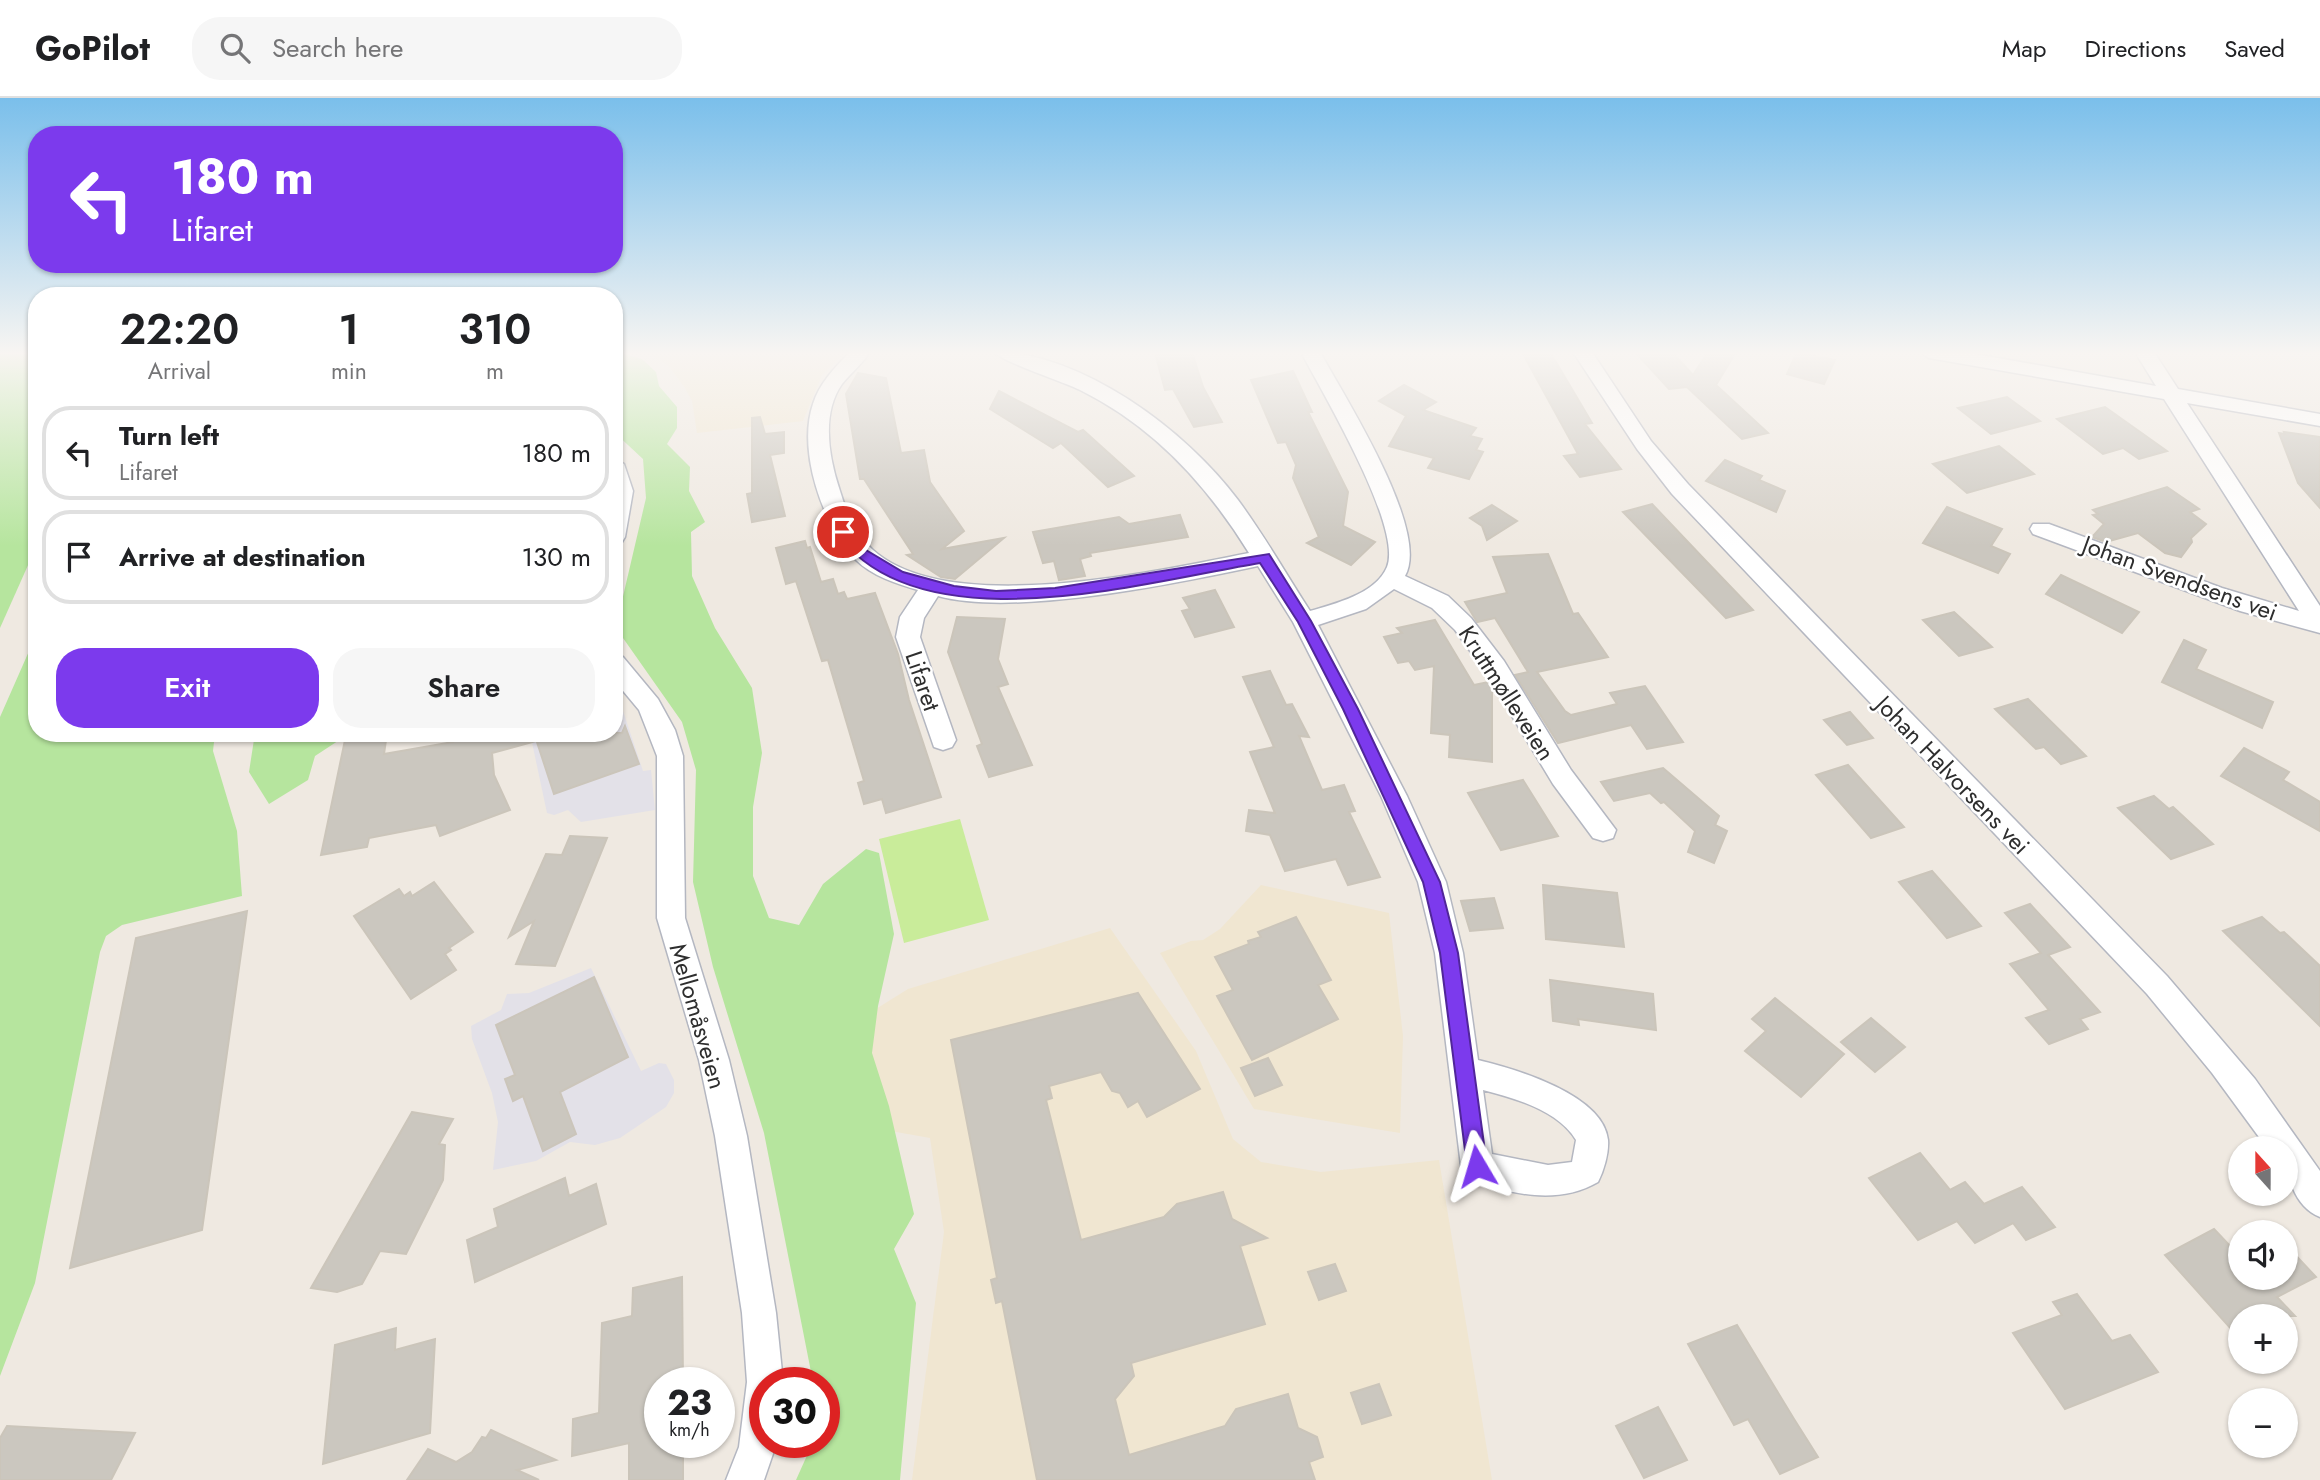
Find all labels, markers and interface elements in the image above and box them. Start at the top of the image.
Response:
search box [192,17,682,80]
text: GoPilot [35,25,150,72]
icon: search [216,29,254,67]
text: Search here [272,29,403,67]
text: Map [2002,31,2047,66]
text: Directions [2085,31,2186,66]
text: Saved [2224,31,2285,66]
text: 180 m [171,142,314,212]
icon: left [56,154,147,245]
text: Lifaret [171,207,253,253]
text: 22:20 [120,299,239,360]
text: 1 [339,299,359,360]
text: 310 [459,299,531,360]
text: Arrival [148,354,211,388]
text: min [331,354,367,388]
text: m [486,354,504,388]
text: Turn left [119,417,219,455]
icon: left [60,434,98,472]
text: 180 m [521,434,591,472]
text: Lifaret [119,455,178,489]
pin [813,502,873,562]
icon: arrive [824,513,862,551]
street label: Johan Svendsens vei [2075,525,2282,630]
icon: arrive [60,538,98,576]
text: Arrive at destination [119,538,366,576]
text: 130 m [521,538,591,576]
street label: Kruttmølleveien [1450,619,1564,767]
street label: Lifaret [896,646,950,716]
button: Exit [56,648,319,728]
button: Share [333,648,595,728]
street label: Johan Halvorsens vei [1866,686,2038,862]
street label: Mellomåsveien [661,939,735,1093]
position arrow [1440,1129,1514,1203]
north arrow [2228,1136,2298,1206]
map controls [2228,1136,2298,1458]
button: sound [2228,1220,2298,1290]
button: + [2228,1304,2298,1374]
speed limit sign: 30 [749,1367,840,1458]
text: 23 [667,1378,712,1428]
button: − [2228,1388,2298,1458]
text: km/h [669,1417,710,1443]

